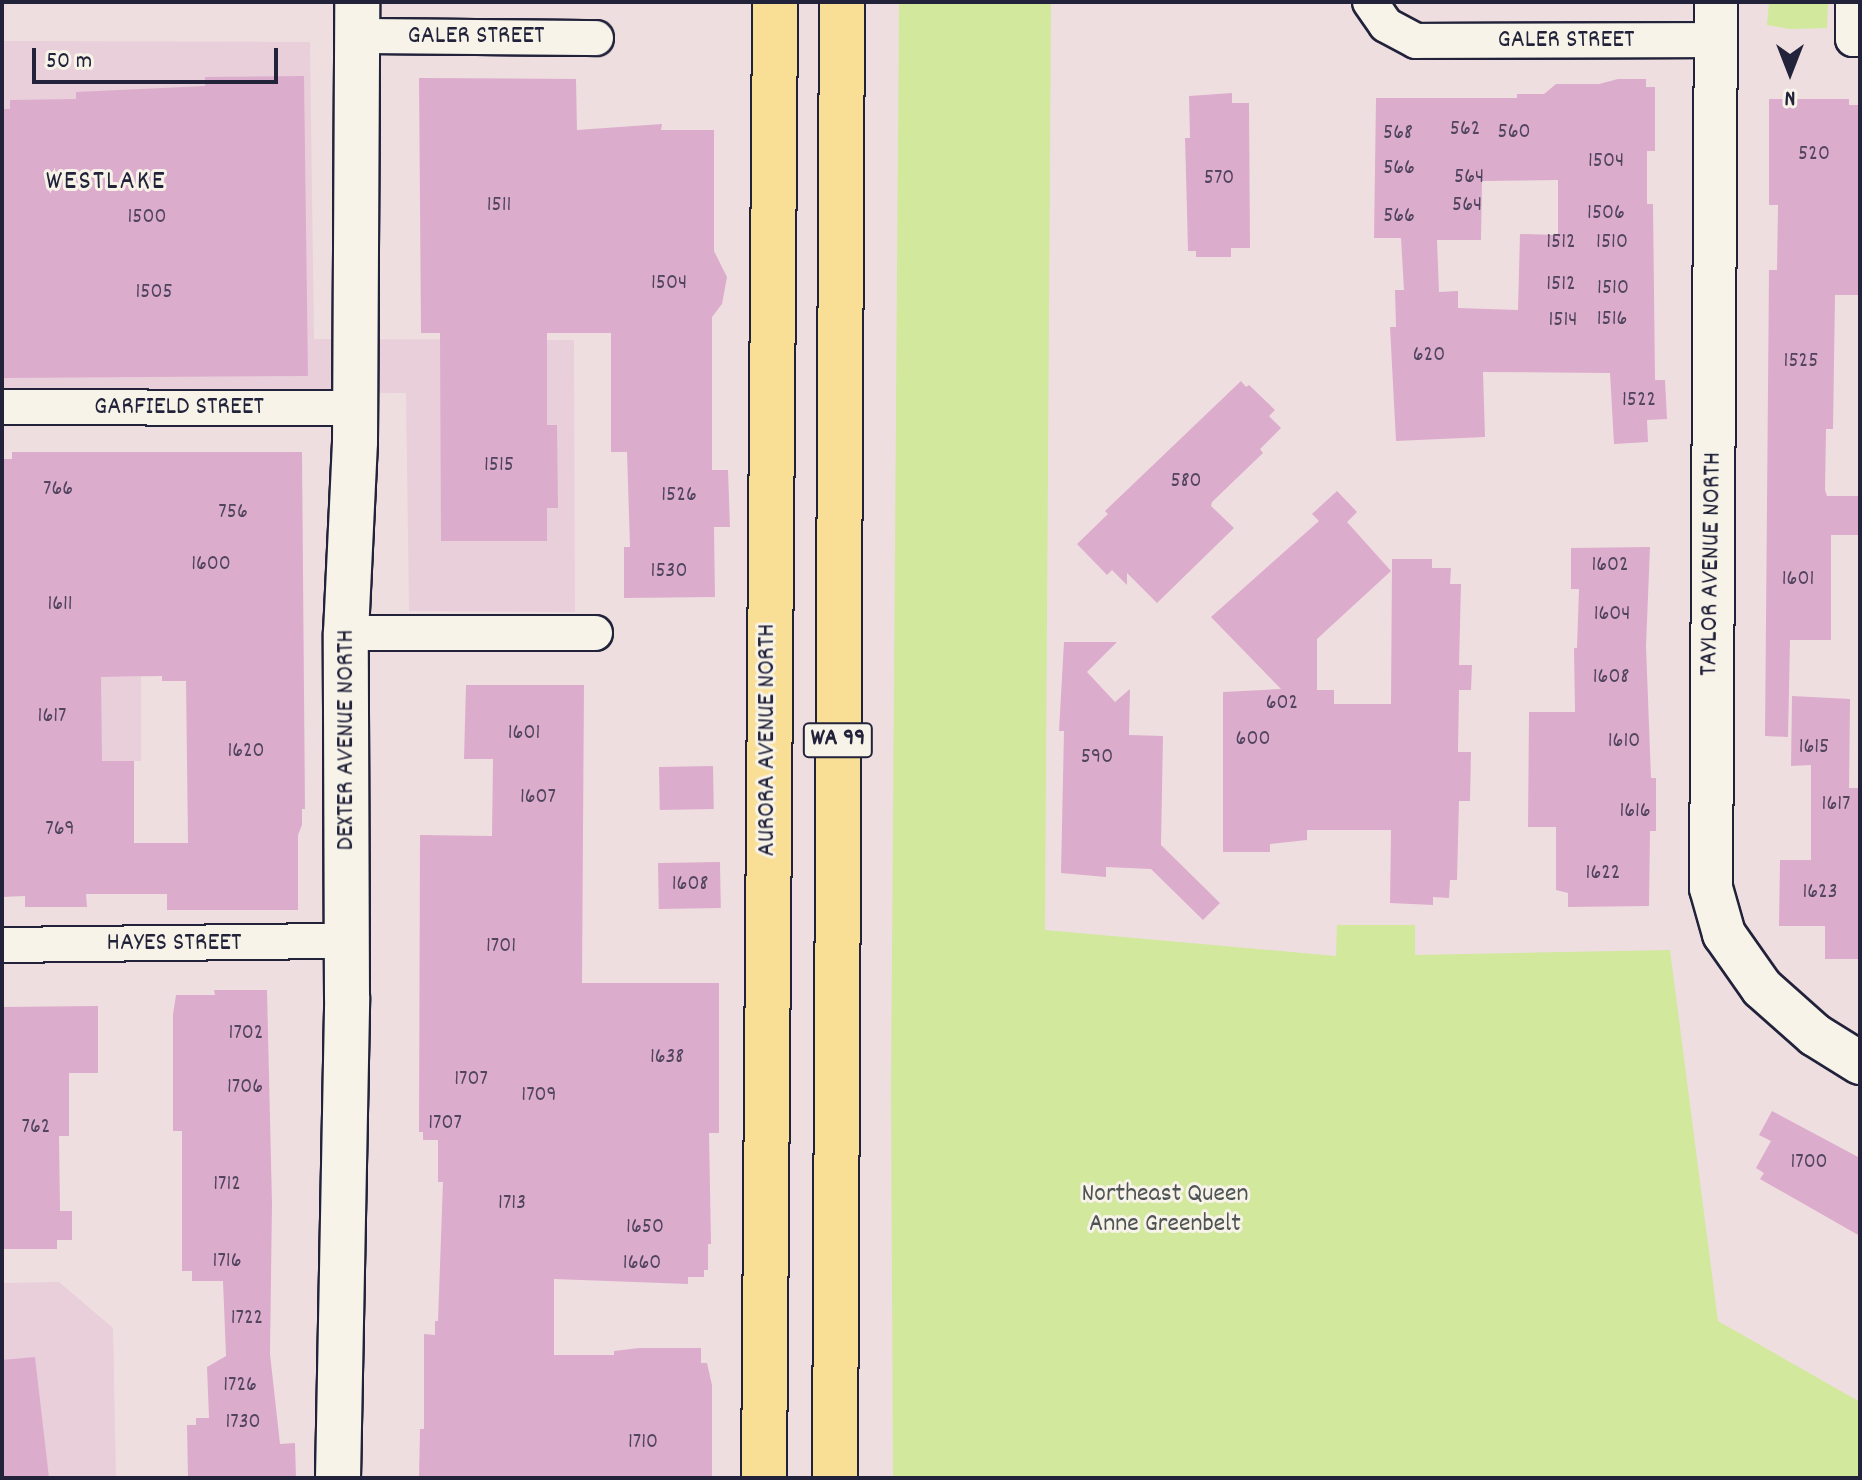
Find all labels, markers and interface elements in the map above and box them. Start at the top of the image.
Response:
street label: GALER STREET [408,21,544,53]
street label: GALER STREET [1498,25,1634,57]
scale bar [36,32,282,82]
north arrow [1750,32,1830,112]
text: 50 m [46,45,92,79]
text: N [1785,81,1795,112]
house number: 562 [1450,117,1480,143]
house number: 560 [1498,120,1530,146]
house number: 568 [1383,121,1413,147]
house number: 520 [1798,142,1830,168]
house number: 1504 [1588,149,1624,175]
house number: 566 [1383,156,1415,182]
house number: 564 [1454,165,1484,191]
district label: WESTLAKE [46,166,166,200]
house number: 570 [1204,166,1234,192]
house number: 1511 [487,193,511,219]
house number: 564 [1452,193,1482,219]
house number: 1506 [1587,201,1625,227]
house number: 566 [1383,204,1415,230]
house number: 1500 [128,205,166,231]
house number: 1512 [1546,230,1576,256]
house number: 1510 [1596,230,1628,256]
house number: 1504 [651,271,687,297]
house number: 1512 [1546,272,1576,298]
house number: 1510 [1597,276,1629,302]
house number: 1505 [135,280,173,306]
house number: 1516 [1597,307,1627,333]
house number: 1514 [1549,308,1577,334]
house number: 620 [1413,343,1445,369]
house number: 1525 [1784,349,1818,375]
house number: 1522 [1622,388,1656,414]
street label: GARFIELD STREET [94,392,264,424]
street label: TAYLOR AVENUE NORTH [1694,452,1730,676]
house number: 1515 [484,453,514,479]
house number: 580 [1171,469,1201,495]
house number: 766 [43,477,73,503]
house number: 1526 [661,483,697,509]
house number: 756 [218,500,248,526]
house number: 1600 [191,552,231,578]
house number: 1602 [1591,553,1629,579]
house number: 1530 [651,559,687,585]
house number: 1601 [1782,567,1814,593]
house number: 1611 [47,592,73,618]
house number: 1604 [1594,602,1630,628]
street label: AURORA AVENUE NORTH [752,624,784,856]
street label: DEXTER AVENUE NORTH [331,630,363,850]
house number: 1608 [1593,665,1629,691]
house number: 602 [1266,691,1298,717]
house number: 1617 [38,704,66,730]
road number: WA 99 [802,720,874,760]
house number: 1601 [508,721,540,747]
house number: 600 [1236,727,1270,753]
house number: 1610 [1608,729,1640,755]
house number: 1615 [1799,735,1829,761]
house number: 1620 [227,739,265,765]
house number: 590 [1081,745,1113,771]
house number: 1607 [520,785,556,811]
house number: 1617 [1822,792,1850,818]
house number: 1616 [1619,799,1651,825]
house number: 769 [45,817,75,843]
house number: 1622 [1586,861,1620,887]
house number: 1608 [672,872,708,898]
house number: 1623 [1803,880,1837,906]
street label: HAYES STREET [107,928,241,960]
house number: 1701 [486,934,516,960]
house number: 1702 [229,1021,263,1047]
house number: 1638 [650,1045,684,1071]
house number: 1707 [454,1067,488,1093]
house number: 1706 [227,1075,263,1101]
house number: 1709 [521,1083,557,1109]
house number: 1707 [428,1111,462,1137]
house number: 762 [22,1115,50,1141]
house number: 1700 [1790,1150,1828,1176]
house number: 1712 [213,1172,241,1198]
park label: Northeast Queen Anne Greenbelt [1082,1179,1248,1240]
house number: 1713 [498,1191,526,1217]
house number: 1650 [626,1215,664,1241]
house number: 1716 [213,1249,241,1275]
house number: 1660 [623,1251,661,1277]
house number: 1722 [231,1306,263,1332]
house number: 1726 [223,1373,257,1399]
house number: 1730 [225,1410,261,1436]
house number: 1710 [628,1430,658,1456]

